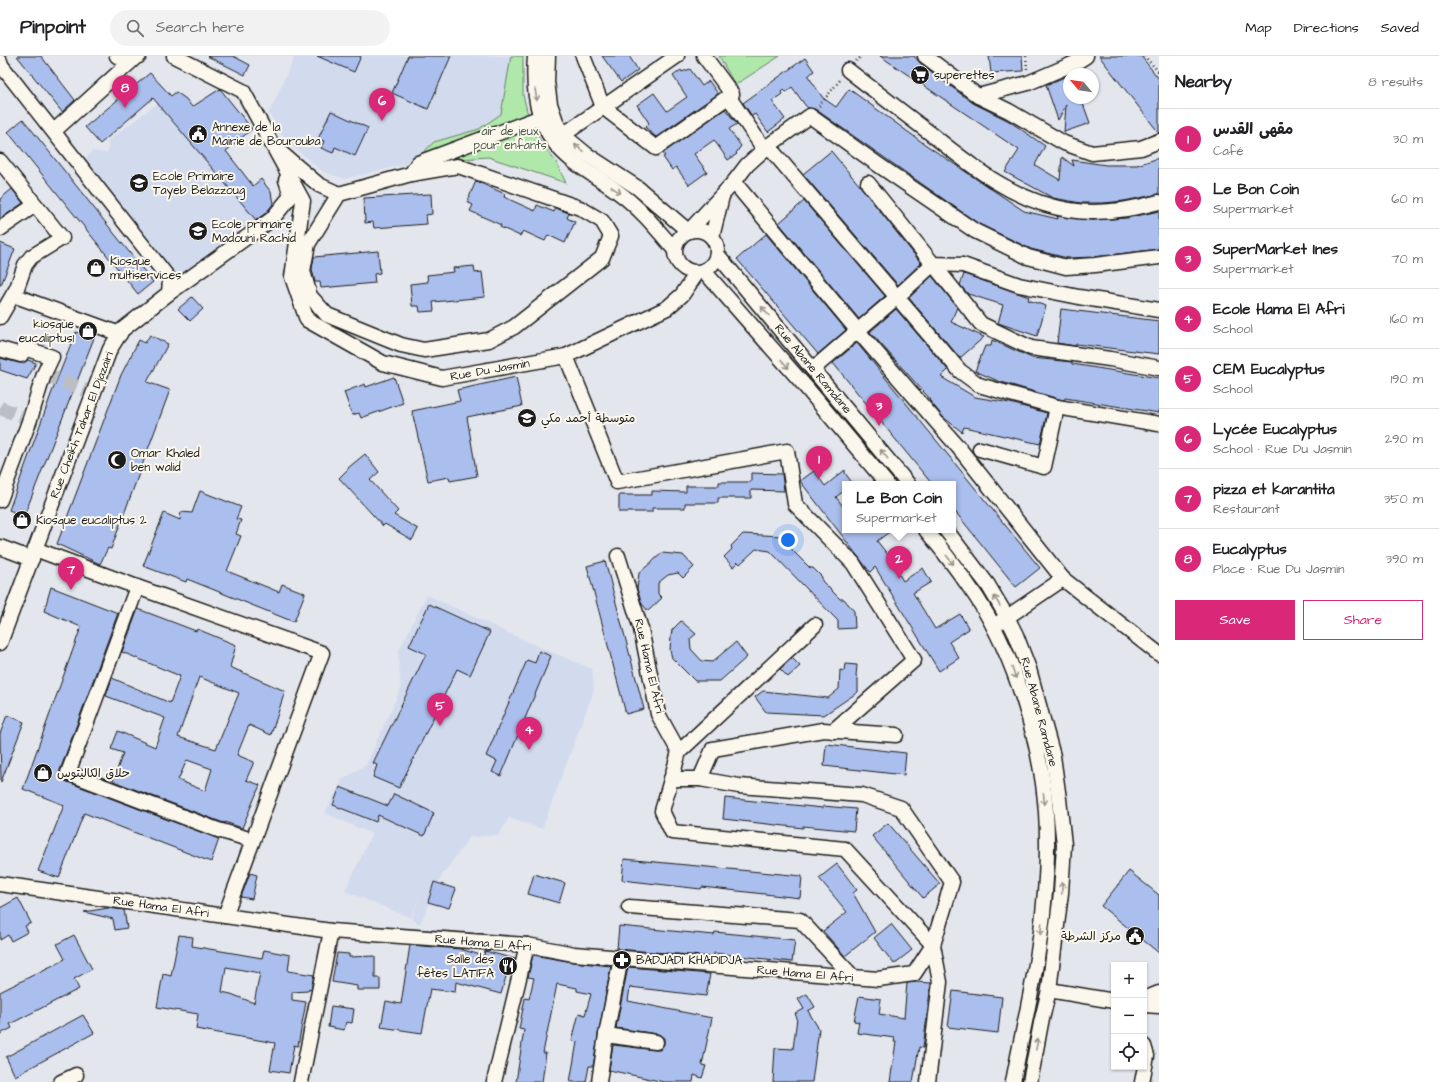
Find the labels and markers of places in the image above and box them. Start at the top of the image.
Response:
supermarket icon: superettes [909,64,931,86]
place label: superettes [934,67,995,84]
pin: 8 [112,75,138,108]
pin: 6 [369,88,395,121]
place label: Annexe de la Mairie de Bourouba [212,119,321,150]
public building icon: Annexe de la Mairie de Bourouba [187,123,209,145]
place label: Ecole Primaire Tayeb Belazzoug [153,168,245,200]
school or university icon: Ecole Primaire Tayeb Belazzoug [128,172,150,194]
place label: Ecole primaire Madouni Rachid [212,216,296,247]
school or university icon: Ecole primaire Madouni Rachid [187,220,209,242]
place label: Kiosque multiservices [110,253,181,284]
shop icon: Kiosque multiservices [85,257,107,279]
place label: kiosque eucaliptus1 [19,316,75,347]
shop icon: kiosque eucaliptus1 [77,320,99,342]
pin: 3 [866,393,892,426]
school or university icon: متوسطة أحمد مكي [516,407,538,429]
place label: متوسطة أحمد مكي [541,410,635,429]
place label: Omar Khaled ben walid [131,445,200,476]
pin: 1 [806,446,832,479]
mosque icon: Omar Khaled ben walid [106,449,128,471]
shop icon: Kiosque eucaliptus 2 [11,509,33,531]
place label: Kiosque eucaliptus 2 [36,512,147,529]
pin: 2 [886,546,912,579]
pin: 7 [58,557,84,590]
pin: 5 [427,693,453,726]
pin: 4 [516,717,542,750]
shop icon: حلاق الكاليتوس [32,762,54,784]
place label: حلاق الكاليتوس [57,765,130,782]
public building icon: مركز الشرطة [1124,925,1146,947]
place label: مركز الشرطة [1061,928,1121,945]
pharmacy icon: BADJADI KHADIDJA [611,949,633,971]
place label: Salle des fêtes LATIFA [417,951,494,982]
place label: BADJADI KHADIDJA [636,952,742,969]
restaurant icon: Salle des fêtes LATIFA [497,955,519,977]

